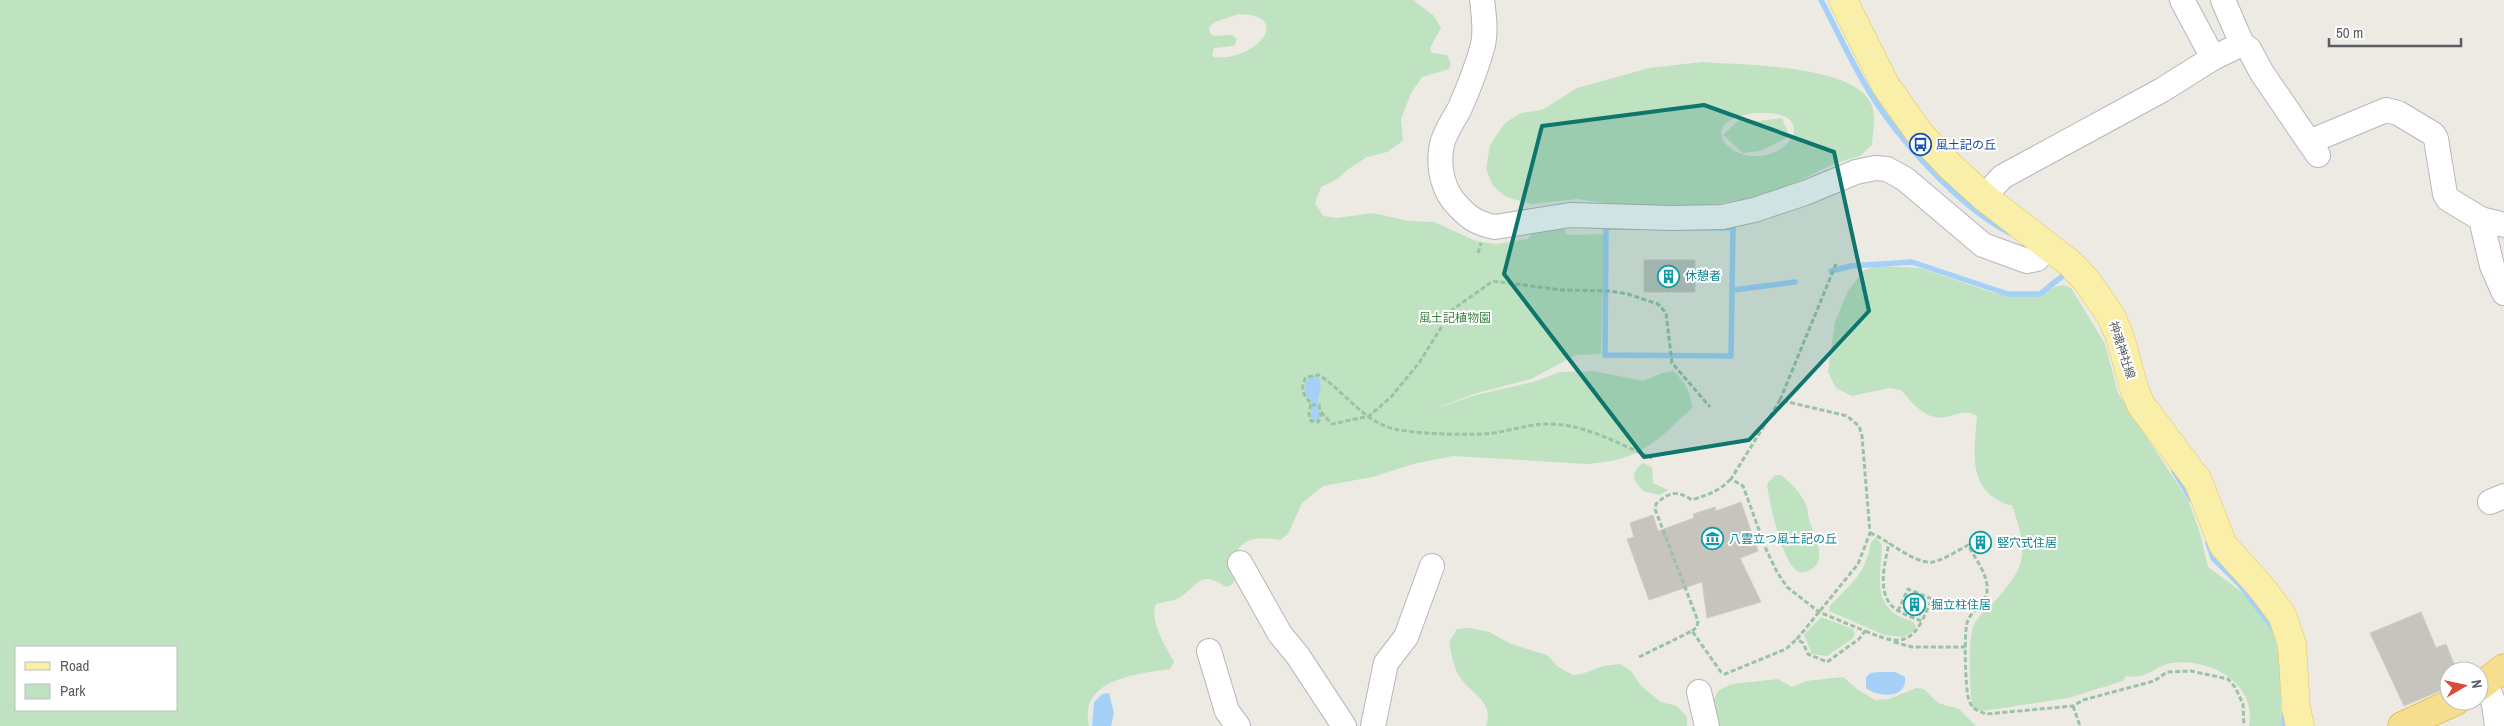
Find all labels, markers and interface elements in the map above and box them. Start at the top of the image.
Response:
scale bar [2329,15,2462,47]
text: 50 m [2336,22,2363,43]
bus stop icon: 風土記の丘 [1908,133,1932,157]
place label: 風土記の丘 [1936,137,1996,153]
building icon: 休憩者 [1657,264,1681,288]
place label: 休憩者 [1685,268,1721,284]
park label: 風土記植物園 [1419,310,1491,326]
street label: 神魂神社線 [2105,319,2139,381]
museum icon: 八雲立つ風土記の丘 [1701,527,1725,551]
place label: 八雲立つ風土記の丘 [1729,531,1837,547]
building icon: 竪穴式住居 [1969,531,1993,555]
place label: 竪穴式住居 [1997,535,2057,551]
building icon: 掘立柱住居 [1903,593,1927,617]
place label: 掘立柱住居 [1931,597,1991,613]
legend [15,646,178,711]
text: Road [60,655,89,676]
north arrow [2439,661,2489,711]
text: N [2467,678,2486,689]
text: Park [60,680,86,701]

